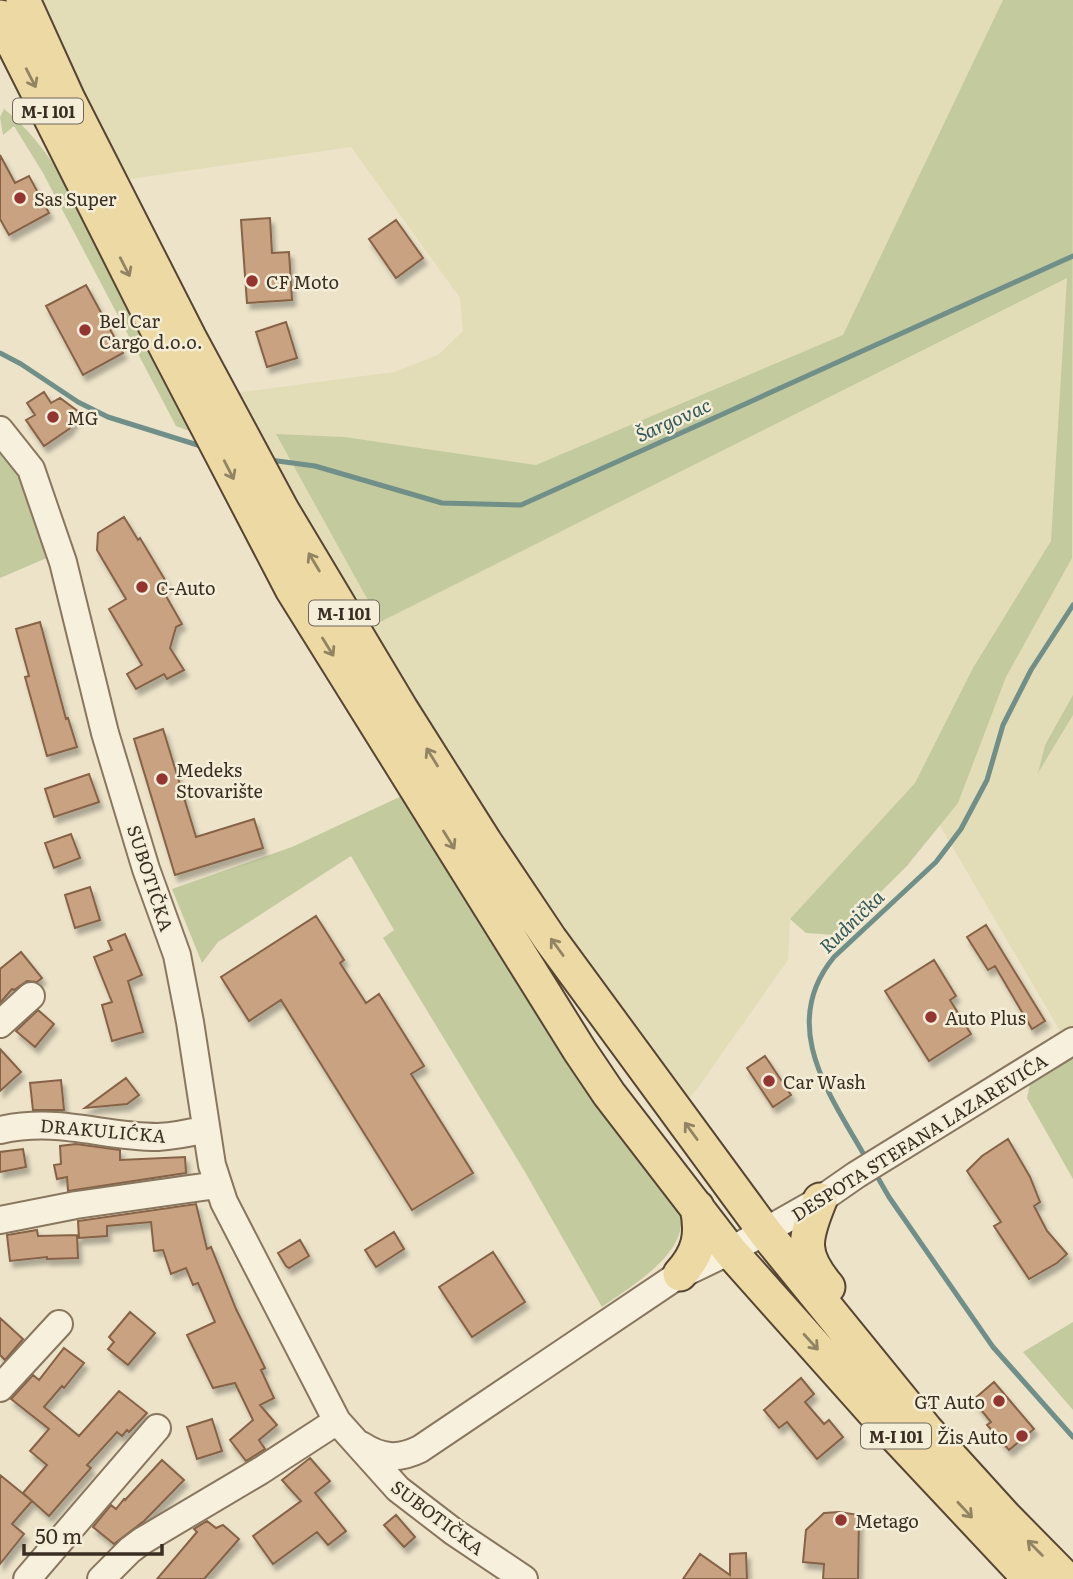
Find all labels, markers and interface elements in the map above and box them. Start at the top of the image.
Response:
one-way arrow [25,67,39,88]
road number: M-I 101 [13,99,83,124]
place label: Sas Super [34,185,117,212]
marker: Sas Super [12,190,28,206]
one-way arrow [119,256,133,277]
place label: CF Moto [266,268,339,295]
marker: CF Moto [244,273,260,289]
place label: Bel Car Cargo d.o.o. [99,307,203,355]
marker: Bel Car Cargo d.o.o. [77,322,93,338]
water label: Šargovac [631,390,715,448]
place label: MG [67,404,98,431]
marker: MG [45,409,61,425]
one-way arrow [223,459,236,480]
one-way arrow [306,553,320,573]
place label: C-Auto [156,574,216,601]
marker: C-Auto [134,579,150,595]
road number: M-I 101 [309,600,379,626]
one-way arrow [321,637,336,656]
one-way arrow [424,747,438,767]
place label: Medeks Stovarište [176,756,263,804]
marker: Medeks Stovarište [154,771,170,787]
street label: SUBOTIČKA [121,821,181,935]
one-way arrow [442,830,456,850]
water label: Rudnička [812,883,890,959]
one-way arrow [549,938,564,957]
place label: Auto Plus [945,1004,1026,1031]
marker: Auto Plus [923,1009,939,1025]
street label: DESPOTA STEFANA LAZAREVIĆA [786,1047,1052,1227]
place label: Car Wash [783,1068,866,1095]
marker: Car Wash [761,1073,777,1089]
street label: DRAKULIĆKA [39,1111,167,1149]
one-way arrow [684,1121,699,1140]
one-way arrow [803,1333,819,1351]
place label: GT Auto [914,1388,985,1415]
marker: GT Auto [991,1393,1007,1409]
place label: Žis Auto [937,1423,1008,1450]
road number: M-I 101 [861,1424,931,1448]
marker: Žis Auto [1014,1428,1030,1444]
street label: SUBOTIČKA [386,1473,490,1561]
one-way arrow [957,1501,973,1519]
place label: Metago [855,1507,919,1534]
scale bar [24,1512,163,1556]
marker: Metago [833,1512,849,1528]
text: 50 m [35,1519,82,1550]
one-way arrow [1027,1540,1044,1557]

